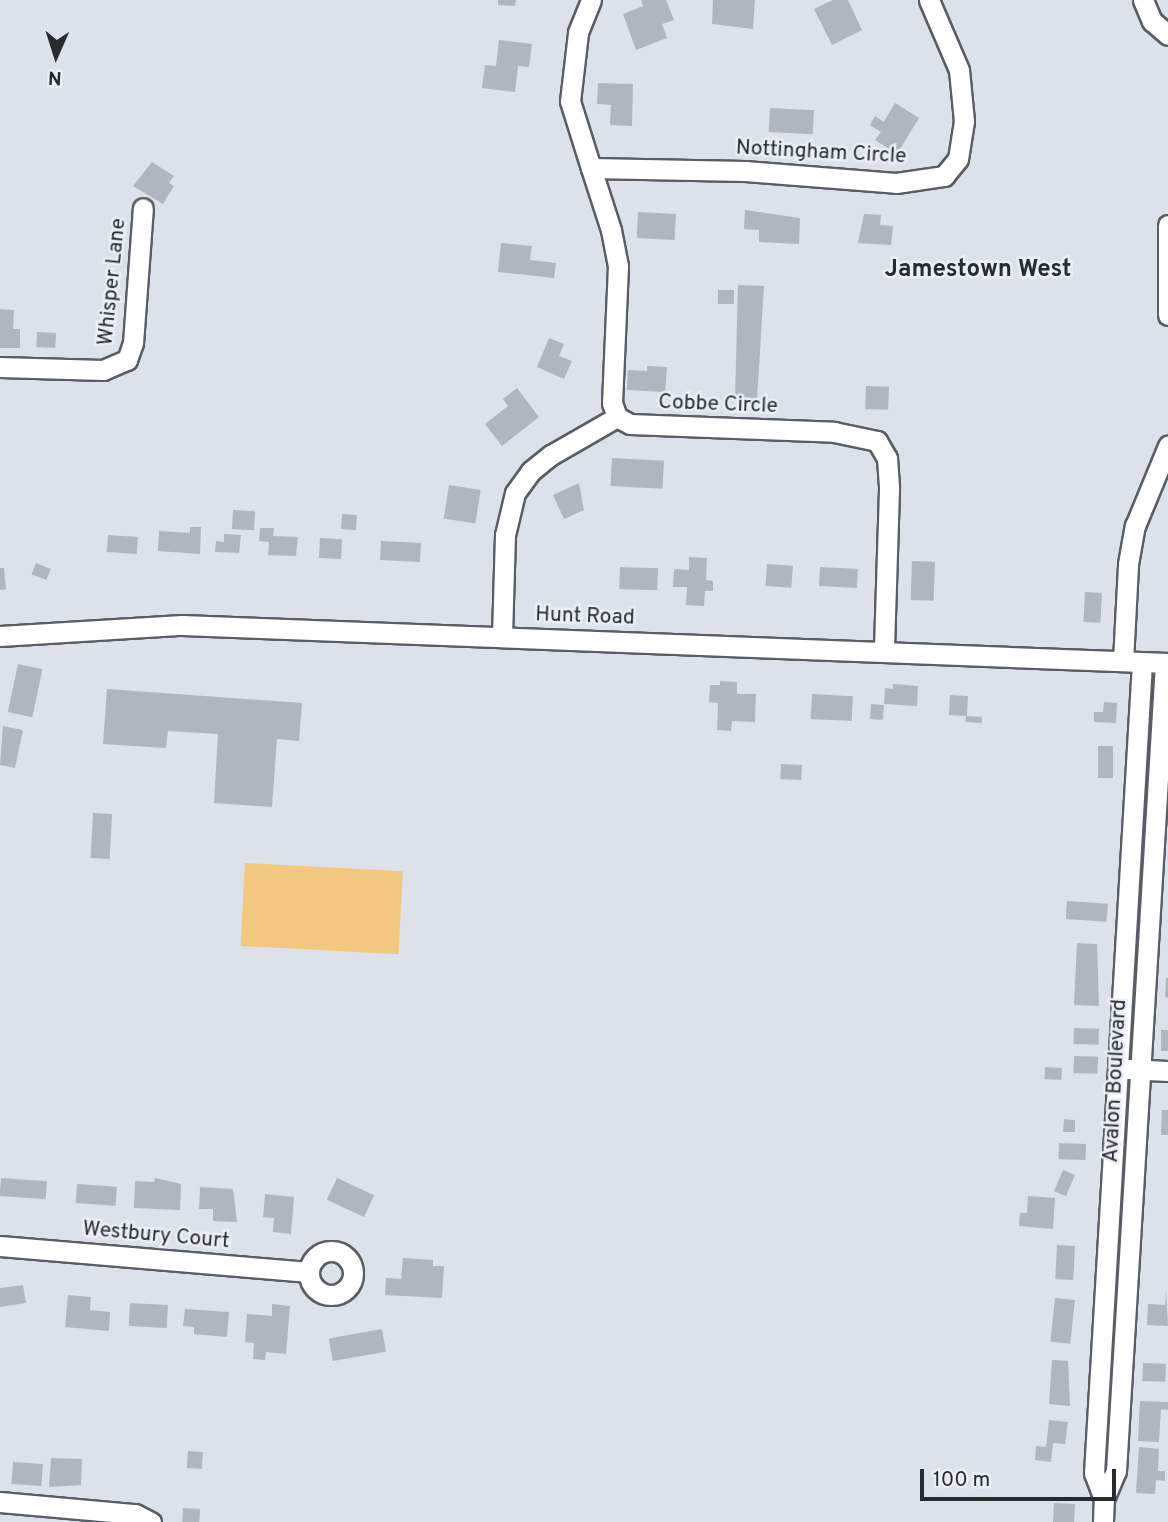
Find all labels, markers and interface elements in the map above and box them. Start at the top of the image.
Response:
north arrow [21,21,91,91]
text: N [47,65,62,89]
street label: Nottingham Circle [735,136,907,170]
street label: Whisper Lane [94,217,132,347]
district label: Jamestown West [885,257,1071,285]
street label: Cobbe Circle [658,390,778,420]
street label: Hunt Road [535,603,635,631]
street label: Avalon Boulevard [1099,999,1133,1163]
street label: Westbury Court [81,1217,231,1255]
scale bar [923,1456,1119,1500]
text: 100 m [933,1467,990,1494]

